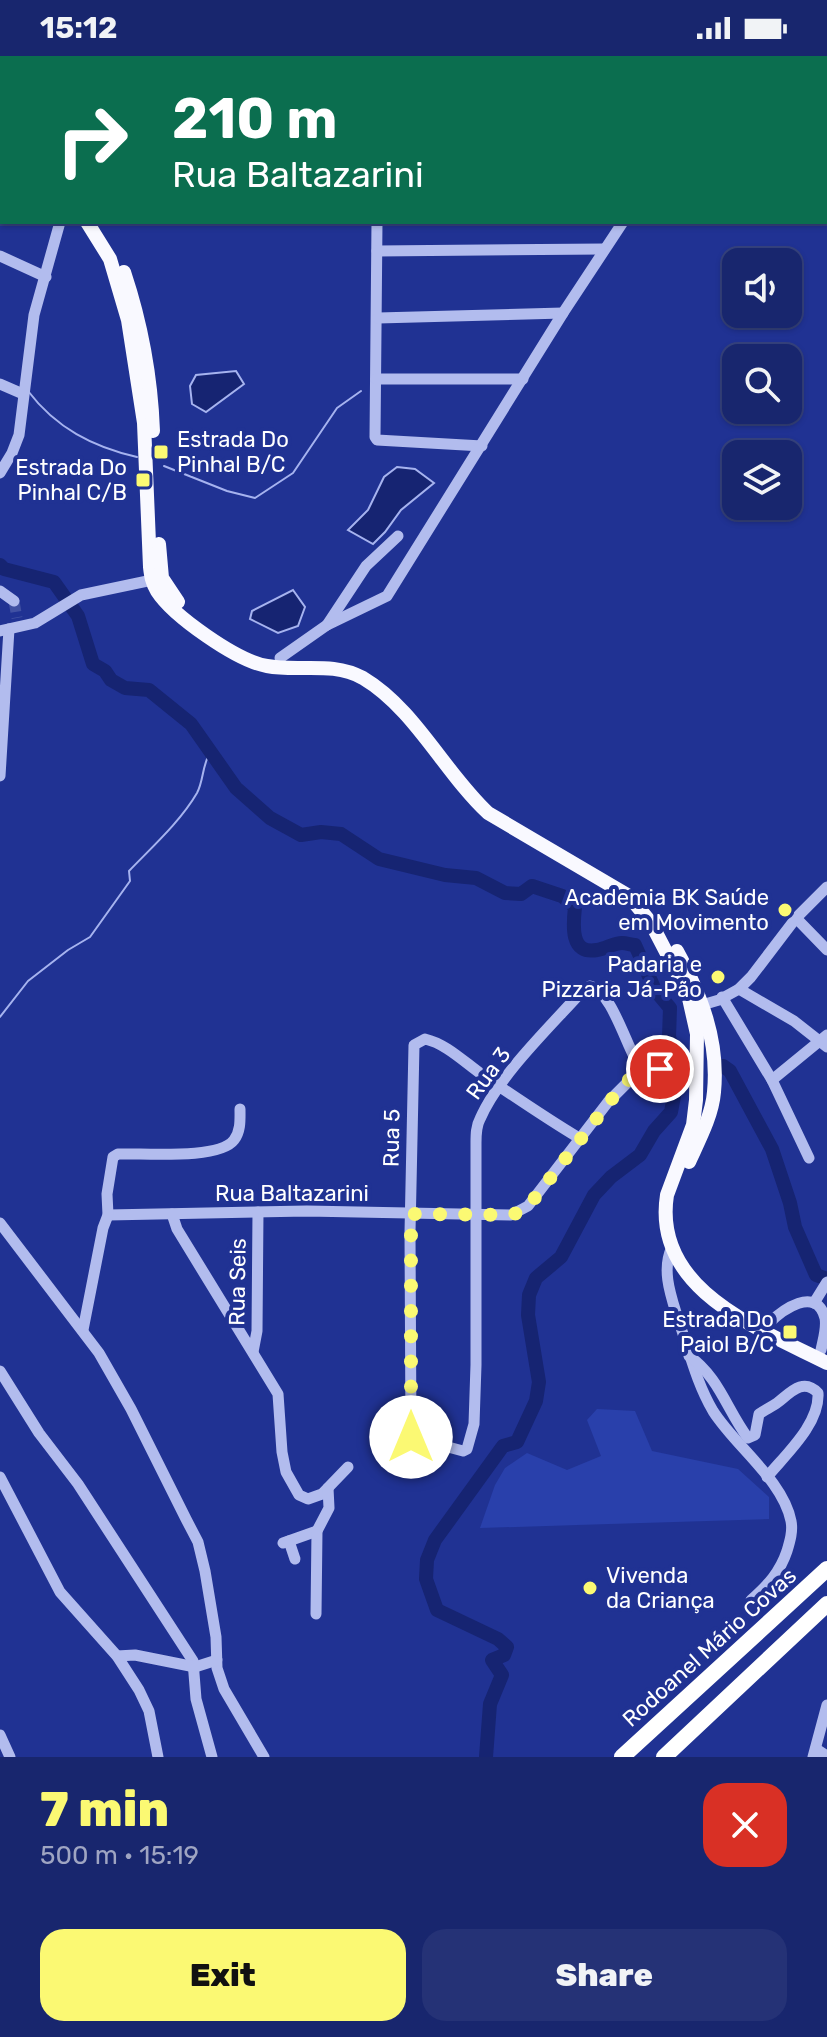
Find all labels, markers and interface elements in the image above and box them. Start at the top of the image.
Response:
text: 15:12 [40,10,117,46]
text: 210 m [172,86,338,152]
icon: right [40,88,144,192]
text: Rua Baltazarini [172,153,424,196]
map controls [722,248,802,520]
button: sound [722,248,802,328]
button: search [722,344,802,424]
place label: Estrada Do Pinhal B/C [177,426,289,478]
button: layers [722,440,802,520]
marker: Estrada Do Pinhal B/C [152,443,170,461]
place label: Estrada Do Pinhal C/B [15,454,127,506]
marker: Estrada Do Pinhal C/B [134,471,152,489]
place label: Academia BK Saúde em Movimento [565,884,769,936]
marker: Academia BK Saúde em Movimento [776,901,794,919]
place label: Padaria e Pizzaria Já-Pão [542,951,702,1003]
marker: Padaria e Pizzaria Já-Pão [709,968,727,986]
pin [626,1035,694,1103]
street label: Rua 3 [460,1042,516,1105]
icon: arrive [638,1047,682,1091]
street label: Rua 5 [377,1109,406,1167]
street label: Rua Baltazarini [215,1180,369,1207]
street label: Rua Seis [223,1238,252,1326]
place label: Estrada Do Paiol B/C [662,1306,774,1358]
marker: Estrada Do Paiol B/C [781,1323,799,1341]
position arrow [369,1395,453,1479]
place label: Vivenda da Criança [606,1562,715,1614]
street label: Rodoanel Mário Covas [617,1562,802,1732]
marker: Vivenda da Criança [581,1579,599,1597]
text: 7 min [40,1781,169,1838]
button: close [703,1783,787,1867]
text: 500 m · 15:19 [40,1840,199,1871]
button: Exit [40,1929,406,2021]
button: Share [422,1929,787,2021]

